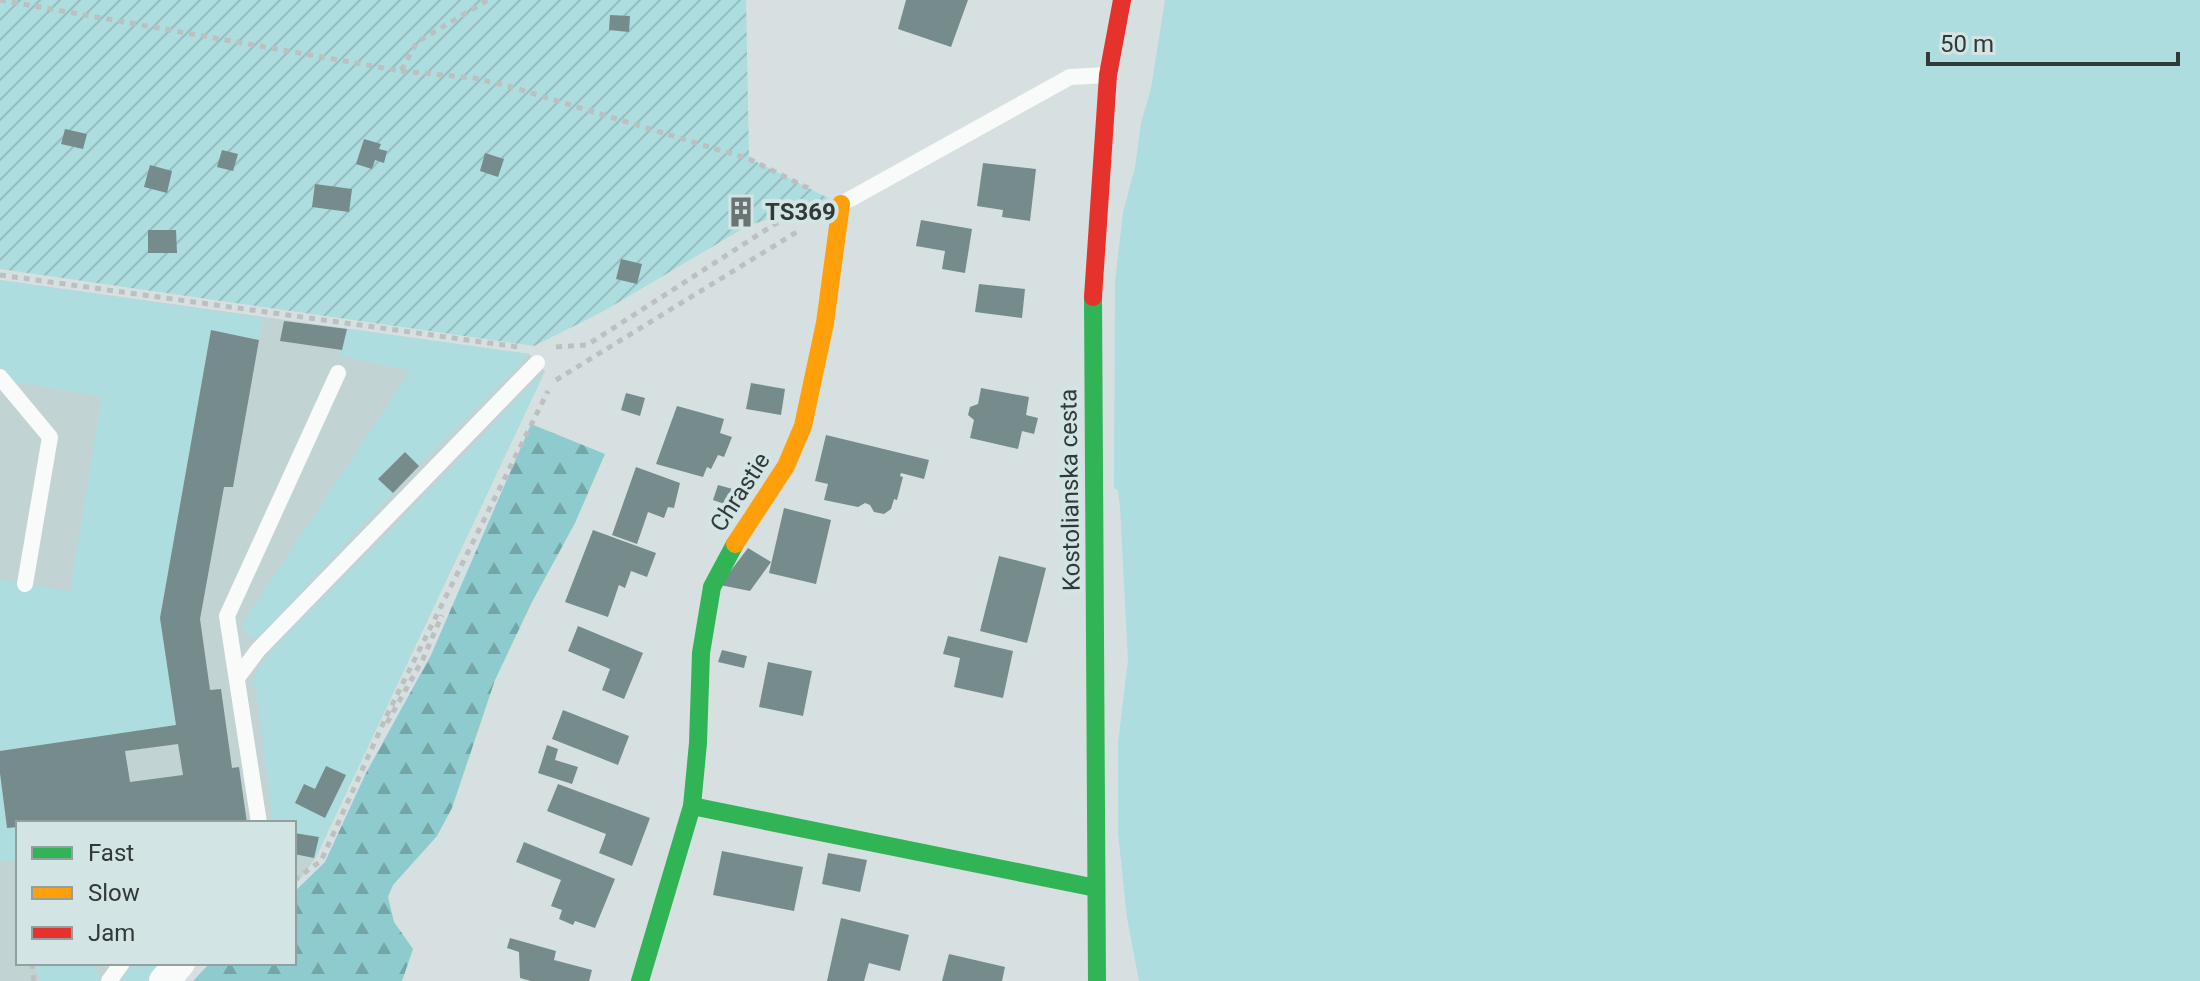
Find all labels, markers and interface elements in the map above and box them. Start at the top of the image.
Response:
scale bar [1928,16,2178,66]
text: 50 m [1940,30,1994,58]
building icon: TS369 [724,195,758,229]
place label: TS369 [765,198,836,226]
street label: Kostolianska cesta [1054,389,1086,591]
street label: Chrastie [704,447,776,537]
legend [16,821,296,965]
text: Fast [88,839,134,867]
text: Slow [88,879,140,907]
text: Jam [88,919,135,947]

